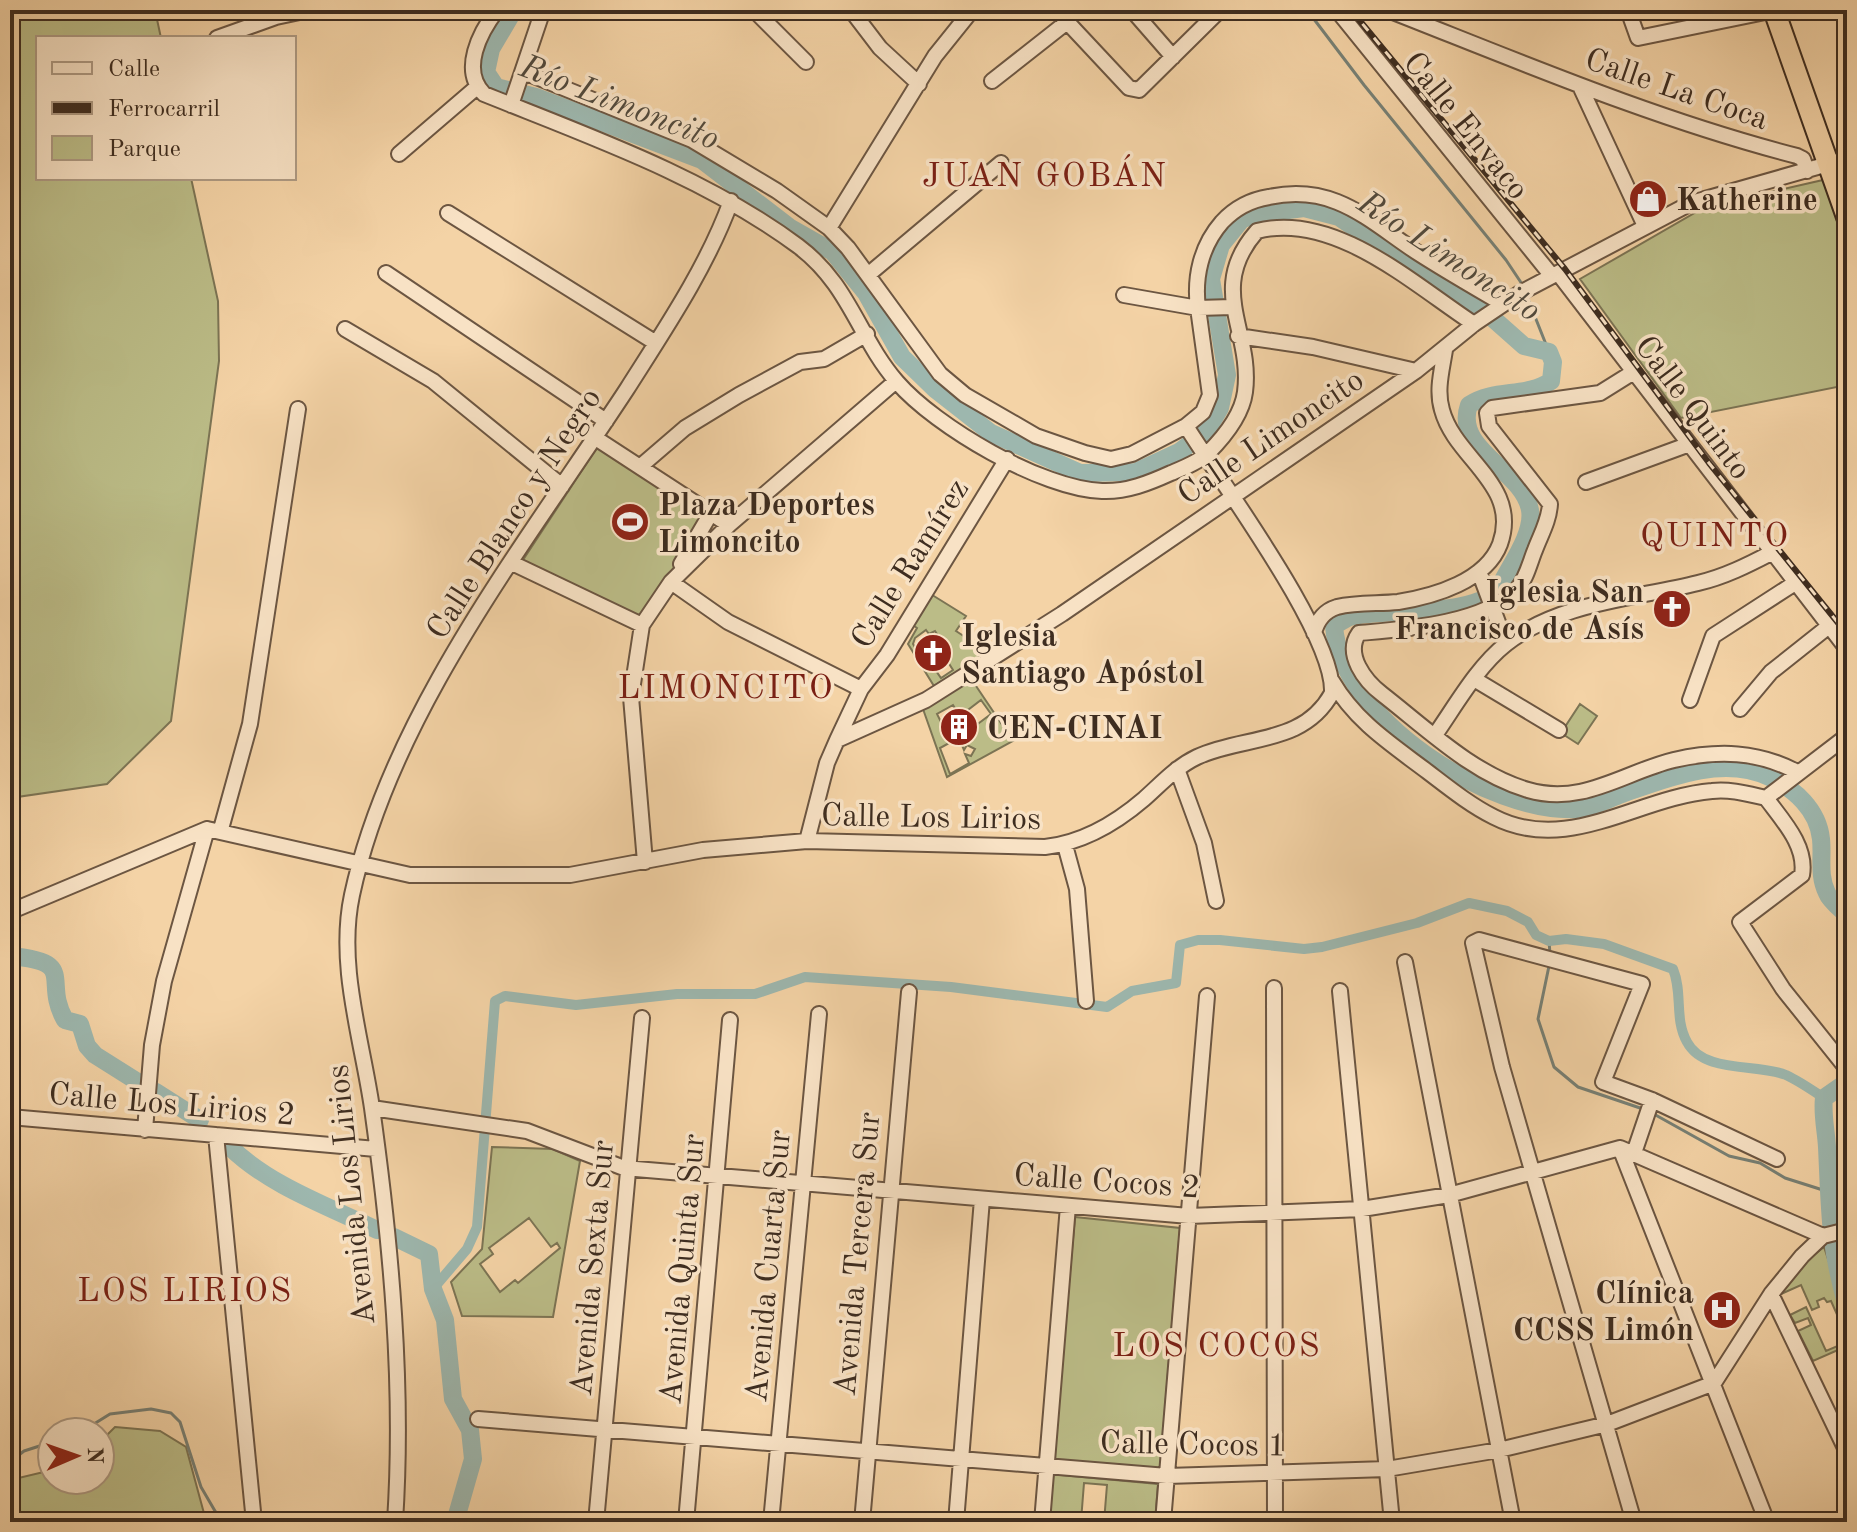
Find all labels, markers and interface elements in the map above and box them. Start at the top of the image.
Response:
legend [36,36,296,180]
street label: Calle La Coca [1580,45,1772,137]
street label: Calle Envaco [1396,47,1533,207]
water label: Río Limoncito [514,50,723,157]
text: Calle [108,58,160,82]
text: Ferrocarril [108,98,220,122]
text: Parque [108,138,181,162]
district label: JUAN GOBÁN [922,154,1168,194]
shop icon: Katherine [1627,178,1669,220]
water label: Río Limoncito [1350,185,1546,329]
place label: Katherine [1676,186,1818,218]
street label: Calle Quinto [1627,331,1756,487]
street label: Calle Limoncito [1173,365,1370,512]
street label: Calle Blanco y Negro [422,383,609,646]
street label: Calle Ramírez [847,474,976,655]
place label: Plaza Deportes Limoncito [658,491,875,560]
sports icon: Plaza Deportes Limoncito [609,501,651,543]
district label: QUINTO [1640,520,1790,554]
place label: Iglesia San Francisco de Asís [1394,578,1644,647]
church icon: Iglesia San Francisco de Asís [1651,588,1693,630]
place label: Iglesia Santiago Apóstol [961,622,1204,691]
church icon: Iglesia Santiago Apóstol [912,632,954,674]
district label: LIMONCITO [618,672,834,706]
building icon: CEN-CINAI [938,706,980,748]
place label: CEN-CINAI [987,714,1163,746]
street label: Calle Los Lirios [821,801,1041,837]
street label: Avenida Los Lirios [323,1063,383,1326]
street label: Calle Los Lirios 2 [47,1079,296,1133]
street label: Avenida Tercera Sur [831,1111,887,1398]
street label: Avenida Cuarta Sur [742,1129,798,1404]
street label: Avenida Quinta Sur [656,1133,712,1406]
street label: Avenida Sexta Sur [567,1139,621,1398]
street label: Calle Cocos 2 [1013,1161,1201,1205]
district label: LOS LIRIOS [77,1275,293,1309]
place label: Clínica CCSS Limón [1513,1279,1694,1348]
hospital icon: Clínica CCSS Limón [1701,1289,1743,1331]
district label: LOS COCOS [1112,1330,1322,1364]
north arrow [36,1416,116,1496]
street label: Calle Cocos 1 [1099,1428,1287,1464]
text: N [83,1447,105,1464]

